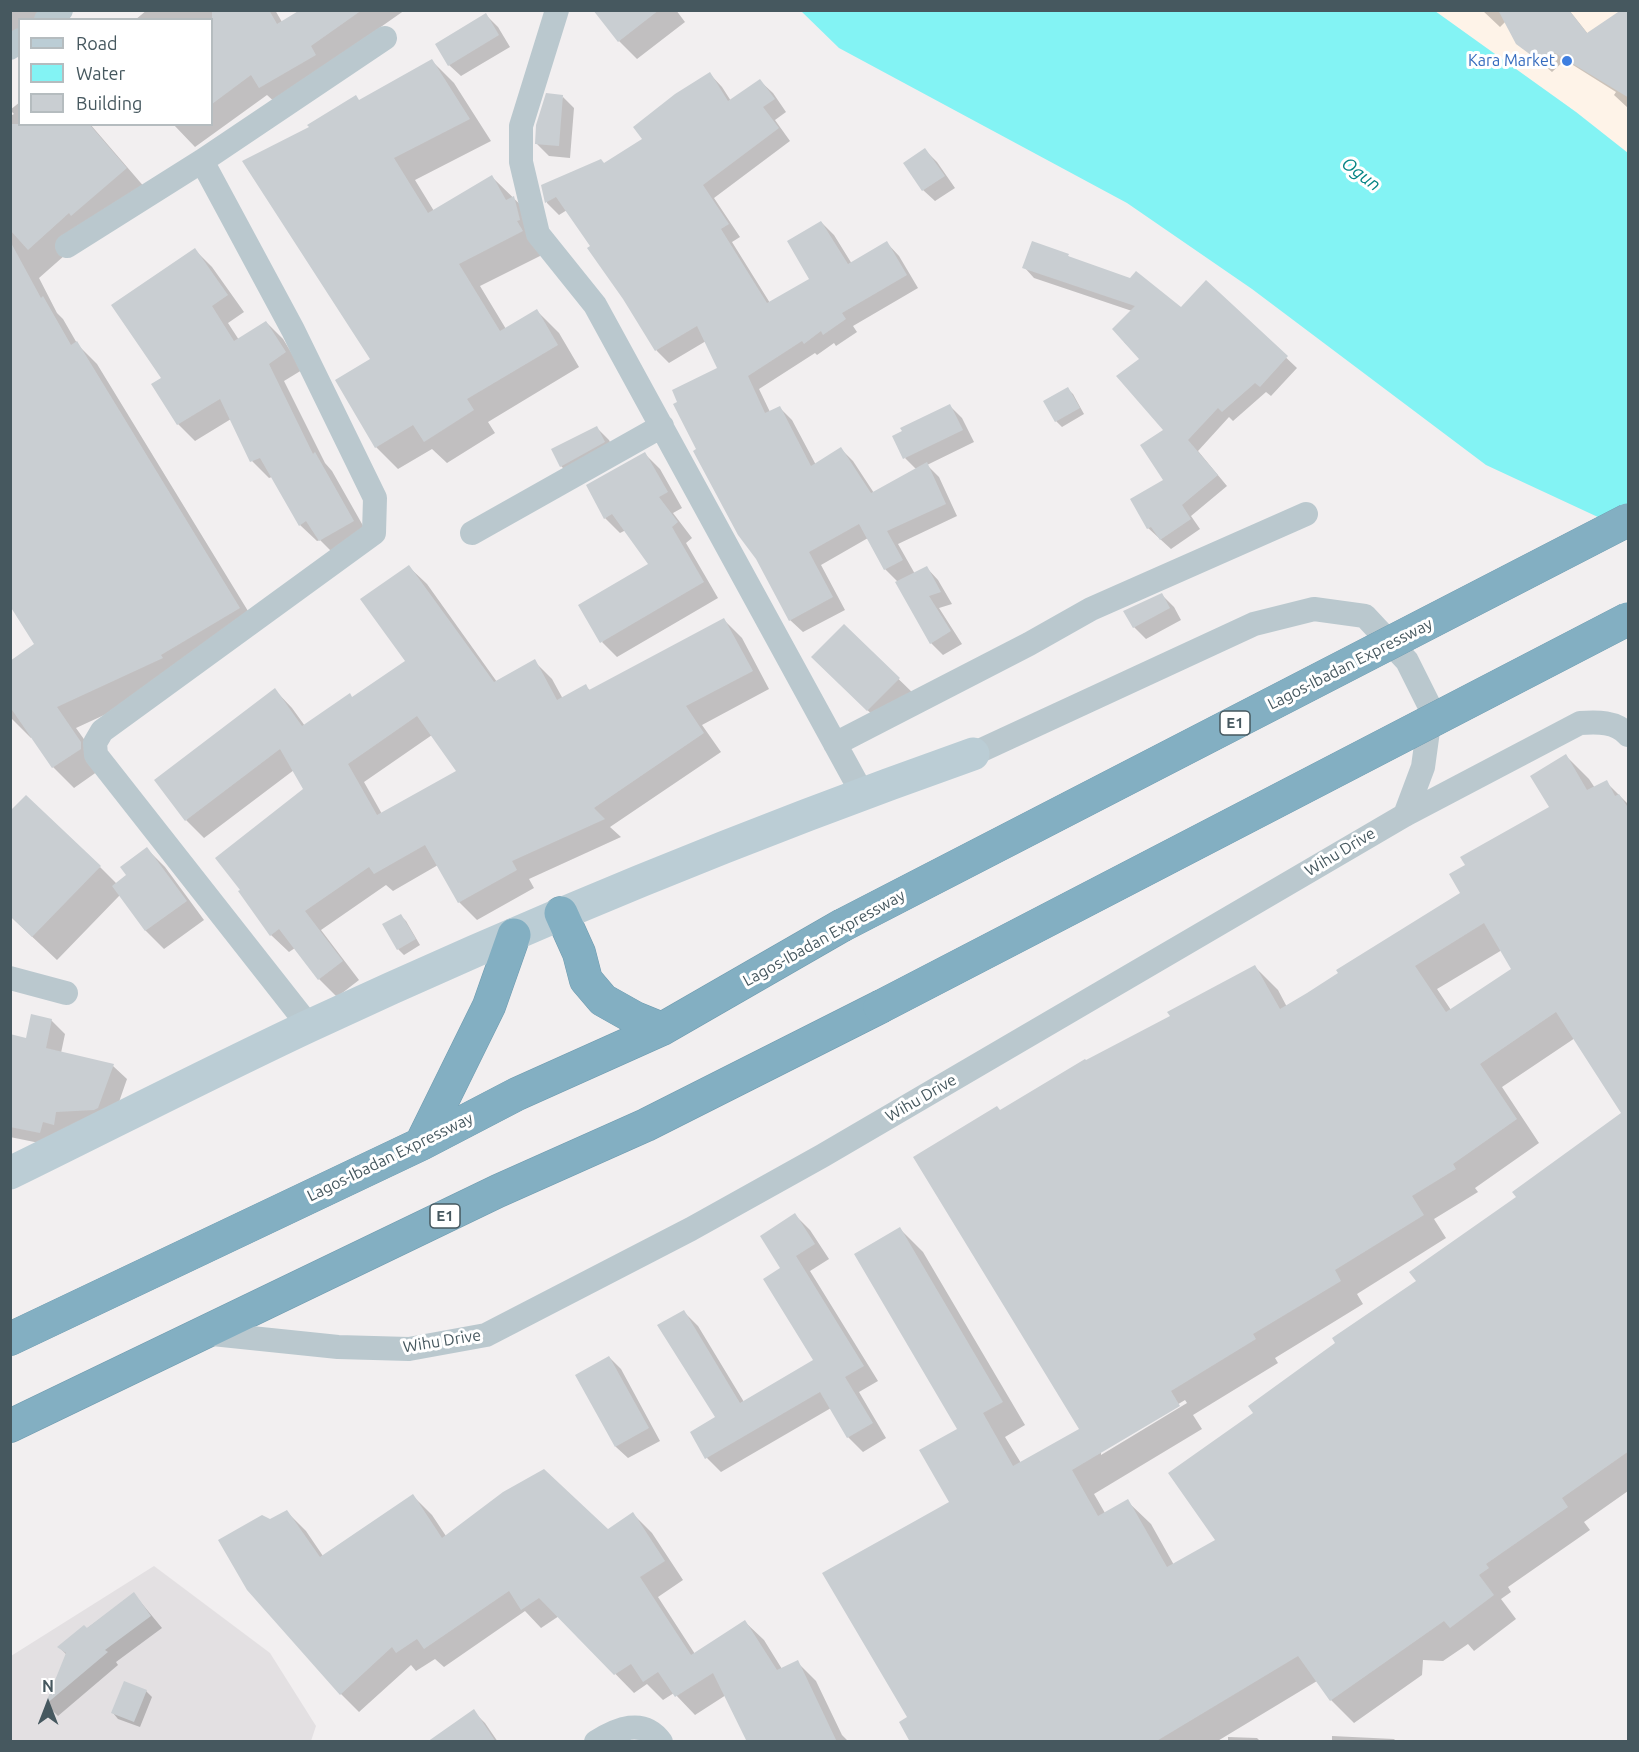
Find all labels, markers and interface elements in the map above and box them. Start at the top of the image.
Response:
legend [18,18,213,126]
text: Road [76,33,118,53]
place label: Kara Market [1468,51,1555,71]
marker: Kara Market [1560,54,1574,68]
text: Water [76,63,125,83]
text: Building [76,93,142,113]
water label: Ogun [1337,152,1385,196]
street label: Lagos-Ibadan Expressway [1264,614,1436,714]
road number: E1 [1220,711,1250,735]
street label: Wihu Drive [1301,823,1379,881]
street label: Lagos-Ibadan Expressway [740,885,908,991]
street label: Wihu Drive [882,1070,960,1126]
street label: Lagos-Ibadan Expressway [304,1108,476,1206]
road number: E1 [430,1204,460,1228]
street label: Wihu Drive [402,1325,482,1357]
north arrow [18,1674,78,1734]
text: N [42,1677,54,1695]

